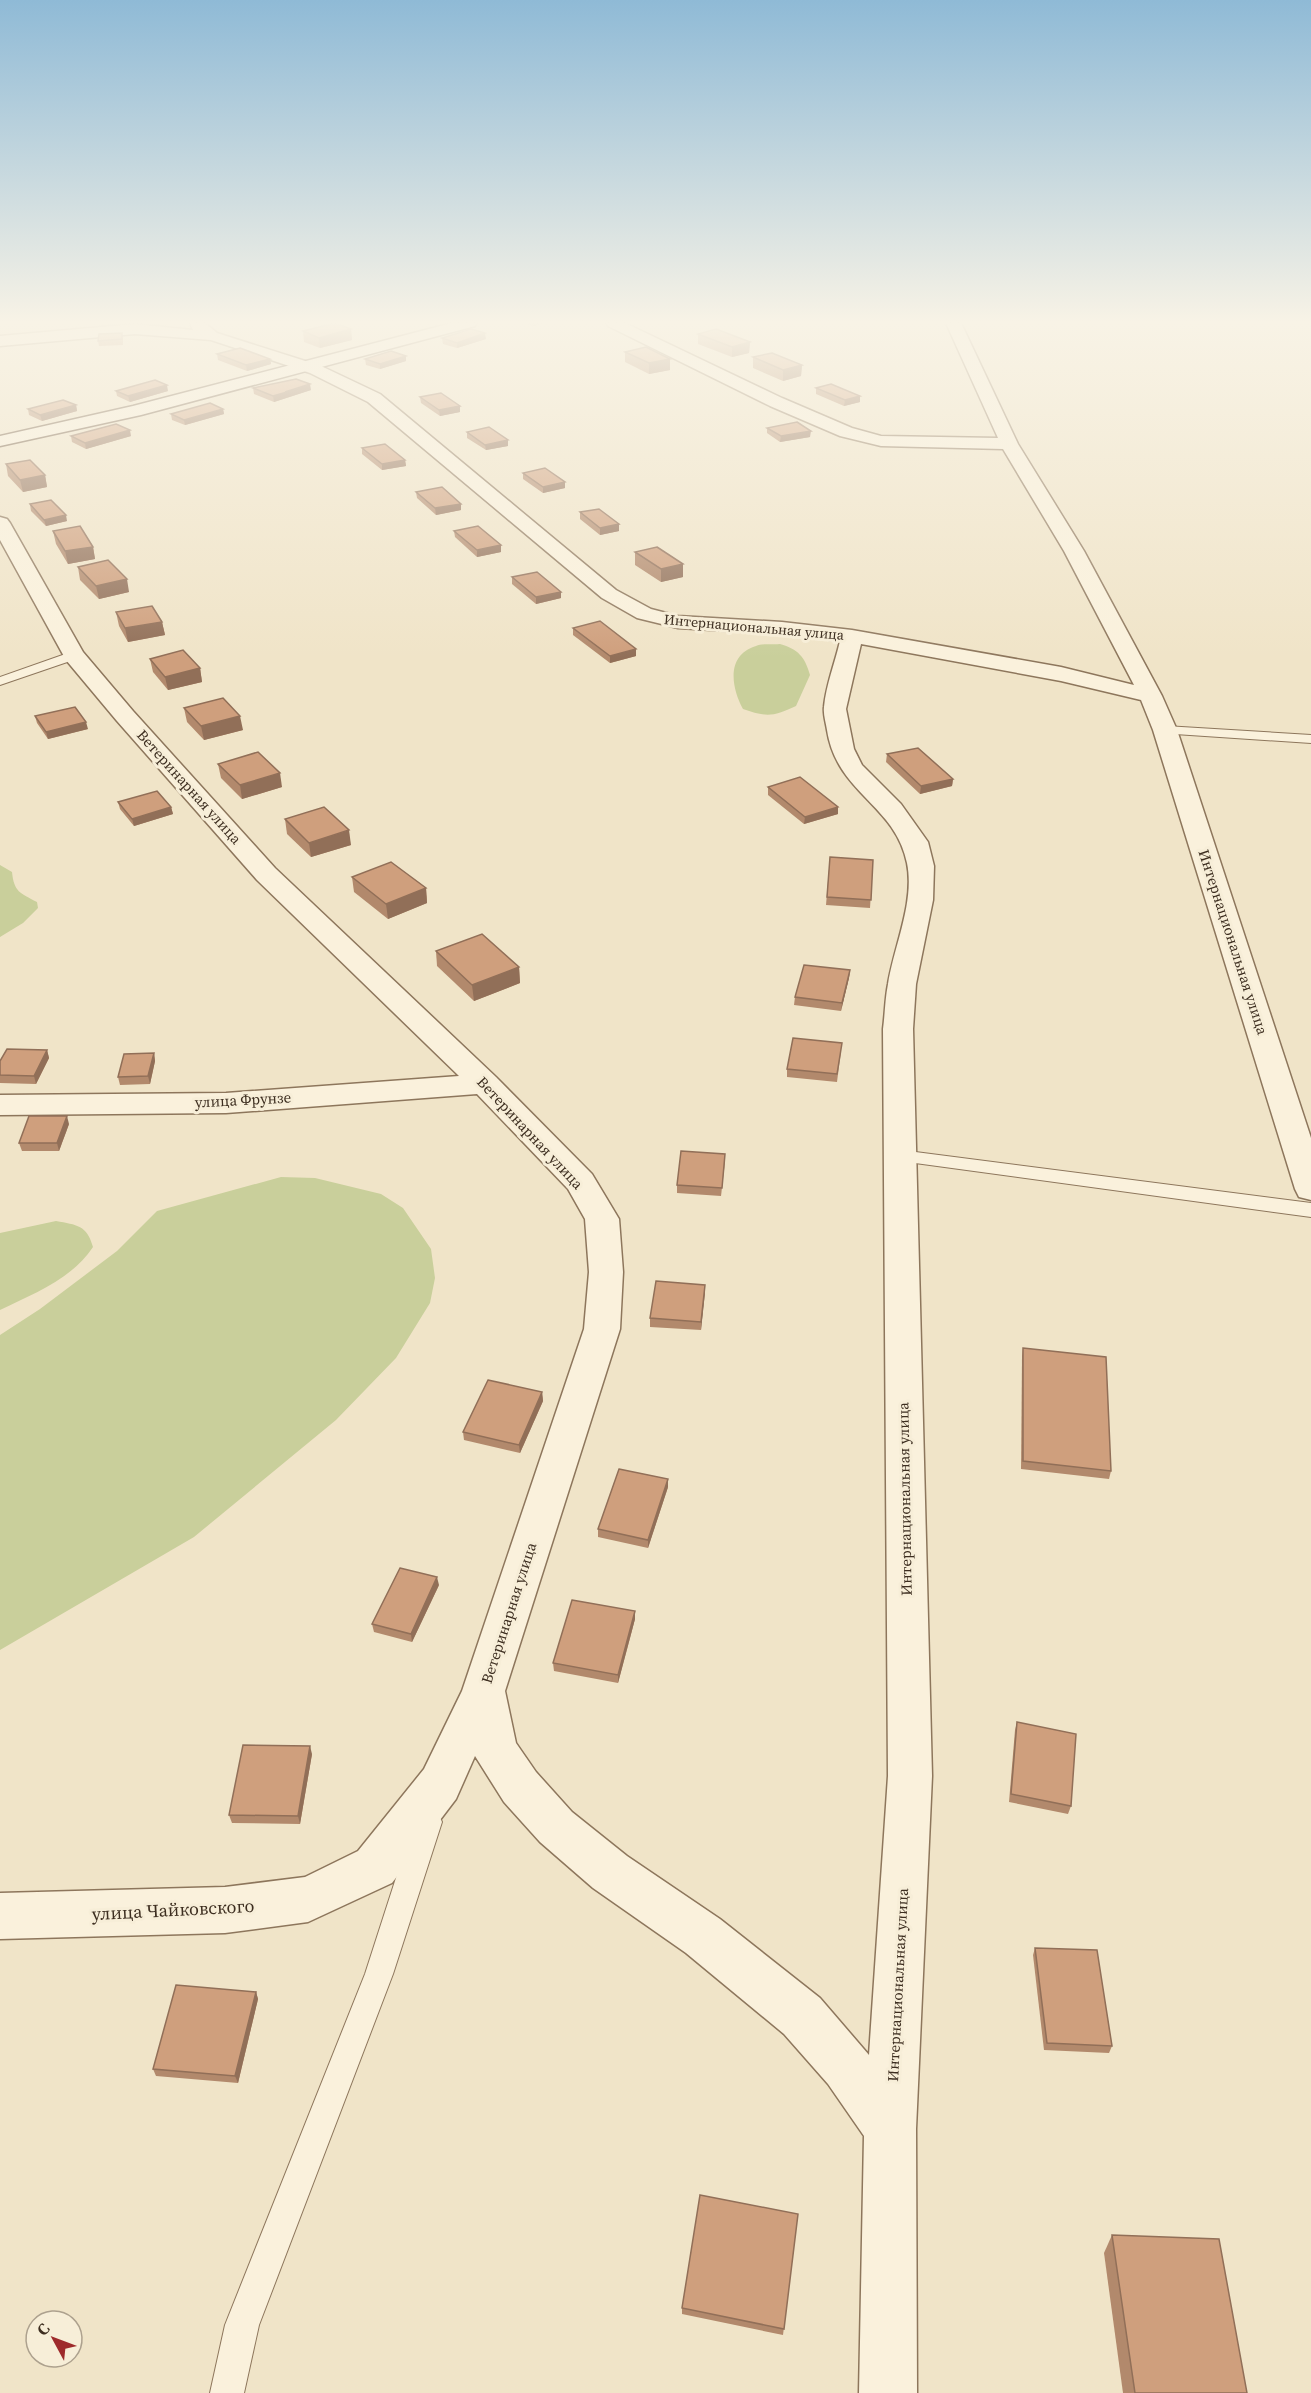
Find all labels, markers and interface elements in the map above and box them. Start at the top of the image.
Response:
street label: Интернациональная улица [663,609,846,645]
street label: Ветеринарная улица [132,725,247,849]
street label: Интернациональная улица [1194,846,1274,1038]
street label: Ветеринарная улица [472,1072,589,1194]
street label: улица Фрунзе [194,1086,292,1113]
street label: Интернациональная улица [892,1402,917,1596]
street label: Ветеринарная улица [476,1539,541,1686]
street label: Интернациональная улица [882,1887,913,2082]
street label: улица Чайковского [91,1893,255,1926]
north arrow [24,2309,84,2369]
text: С [31,2318,54,2340]

